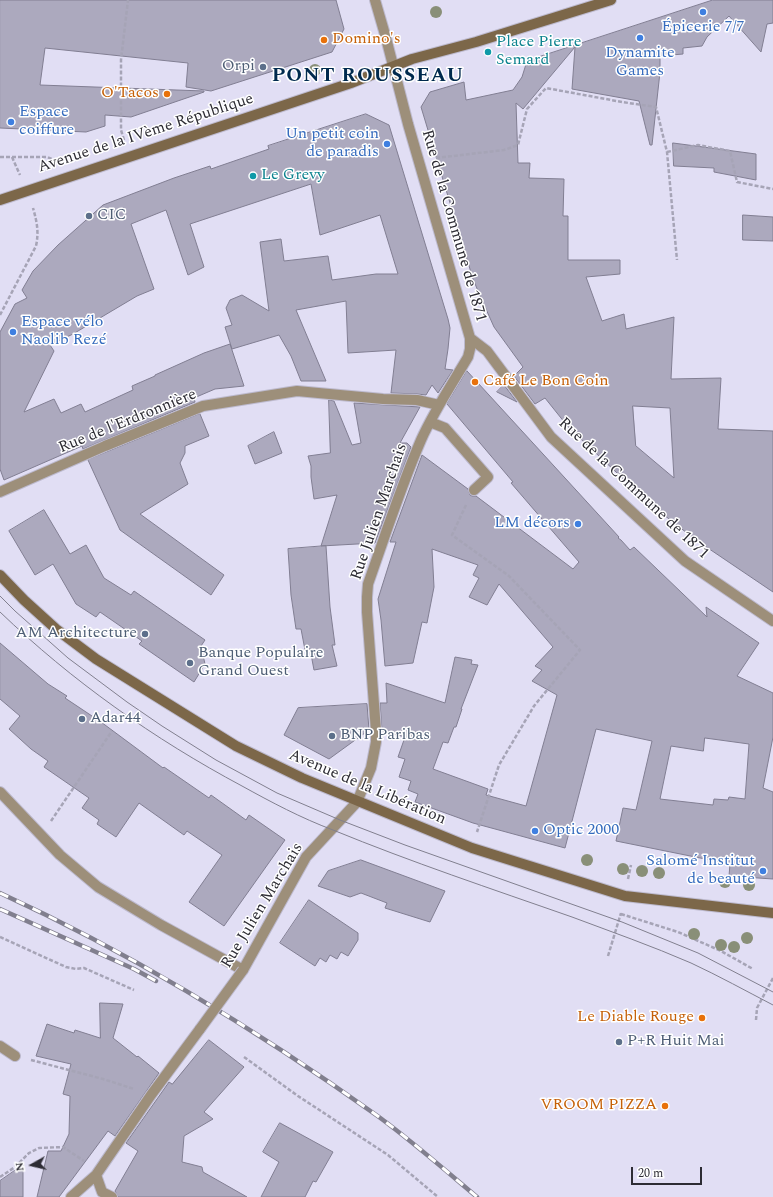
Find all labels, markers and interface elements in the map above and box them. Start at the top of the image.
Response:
marker: Épicerie 7/7 [698,7,708,17]
place label: Épicerie 7/7 [661,18,745,38]
place label: Domino's [332,30,401,50]
place label: Place Pierre Semard [496,33,582,71]
marker: Dynamite Games [635,33,645,43]
marker: Domino's [319,35,329,45]
place label: Dynamite Games [605,44,675,82]
marker: Place Pierre Semard [483,47,493,57]
place label: Orpi [222,57,255,77]
marker: Orpi [258,62,268,72]
district label: PONT ROUSSEAU [272,65,464,89]
place label: O'Tacos [101,84,159,104]
marker: O'Tacos [162,89,172,99]
street label: Avenue de la IVème République [36,90,256,178]
place label: Espace coiffure [19,103,74,141]
marker: Espace coiffure [6,117,16,127]
place label: Un petit coin de paradis [285,125,379,163]
street label: Rue de la Commune de 1871 [416,128,490,324]
marker: Un petit coin de paradis [382,139,392,149]
place label: Le Grevy [261,166,325,186]
marker: Le Grevy [248,171,258,181]
place label: CIC [97,206,126,226]
marker: CIC [84,211,94,221]
place label: Espace vélo Naolib Rezé [21,313,106,351]
marker: Espace vélo Naolib Rezé [8,327,18,337]
place label: Café Le Bon Coin [483,372,609,392]
marker: Café Le Bon Coin [470,377,480,387]
street label: Rue de l'Erdronnière [56,386,200,458]
street label: Rue de la Commune de 1871 [554,414,712,564]
street label: Rue Julien Marchais [348,441,412,583]
place label: LM décors [494,514,570,534]
marker: LM décors [573,519,583,529]
place label: AM Architecture [16,624,137,644]
marker: AM Architecture [140,629,150,639]
place label: Banque Populaire Grand Ouest [198,644,324,682]
marker: Banque Populaire Grand Ouest [185,658,195,668]
place label: Adar44 [90,709,141,729]
marker: Adar44 [77,714,87,724]
place label: BNP Paribas [340,726,430,746]
marker: BNP Paribas [327,731,337,741]
street label: Avenue de la Libération [286,746,448,830]
place label: Optic 2000 [543,821,619,841]
marker: Optic 2000 [530,826,540,836]
street label: Rue Julien Marchais [218,840,308,972]
place label: Salomé Institut de beauté [646,852,755,890]
marker: Salomé Institut de beauté [758,866,768,876]
place label: Le Diable Rouge [577,1008,694,1028]
marker: Le Diable Rouge [697,1013,707,1023]
place label: P+R Huit Mai [627,1032,725,1052]
marker: P+R Huit Mai [614,1037,624,1047]
place label: VROOM PIZZA [541,1096,657,1116]
marker: VROOM PIZZA [660,1101,670,1111]
north arrow [12,1145,52,1185]
scale bar [633,1159,704,1185]
text: N [11,1161,29,1172]
text: 20 m [638,1164,663,1183]

